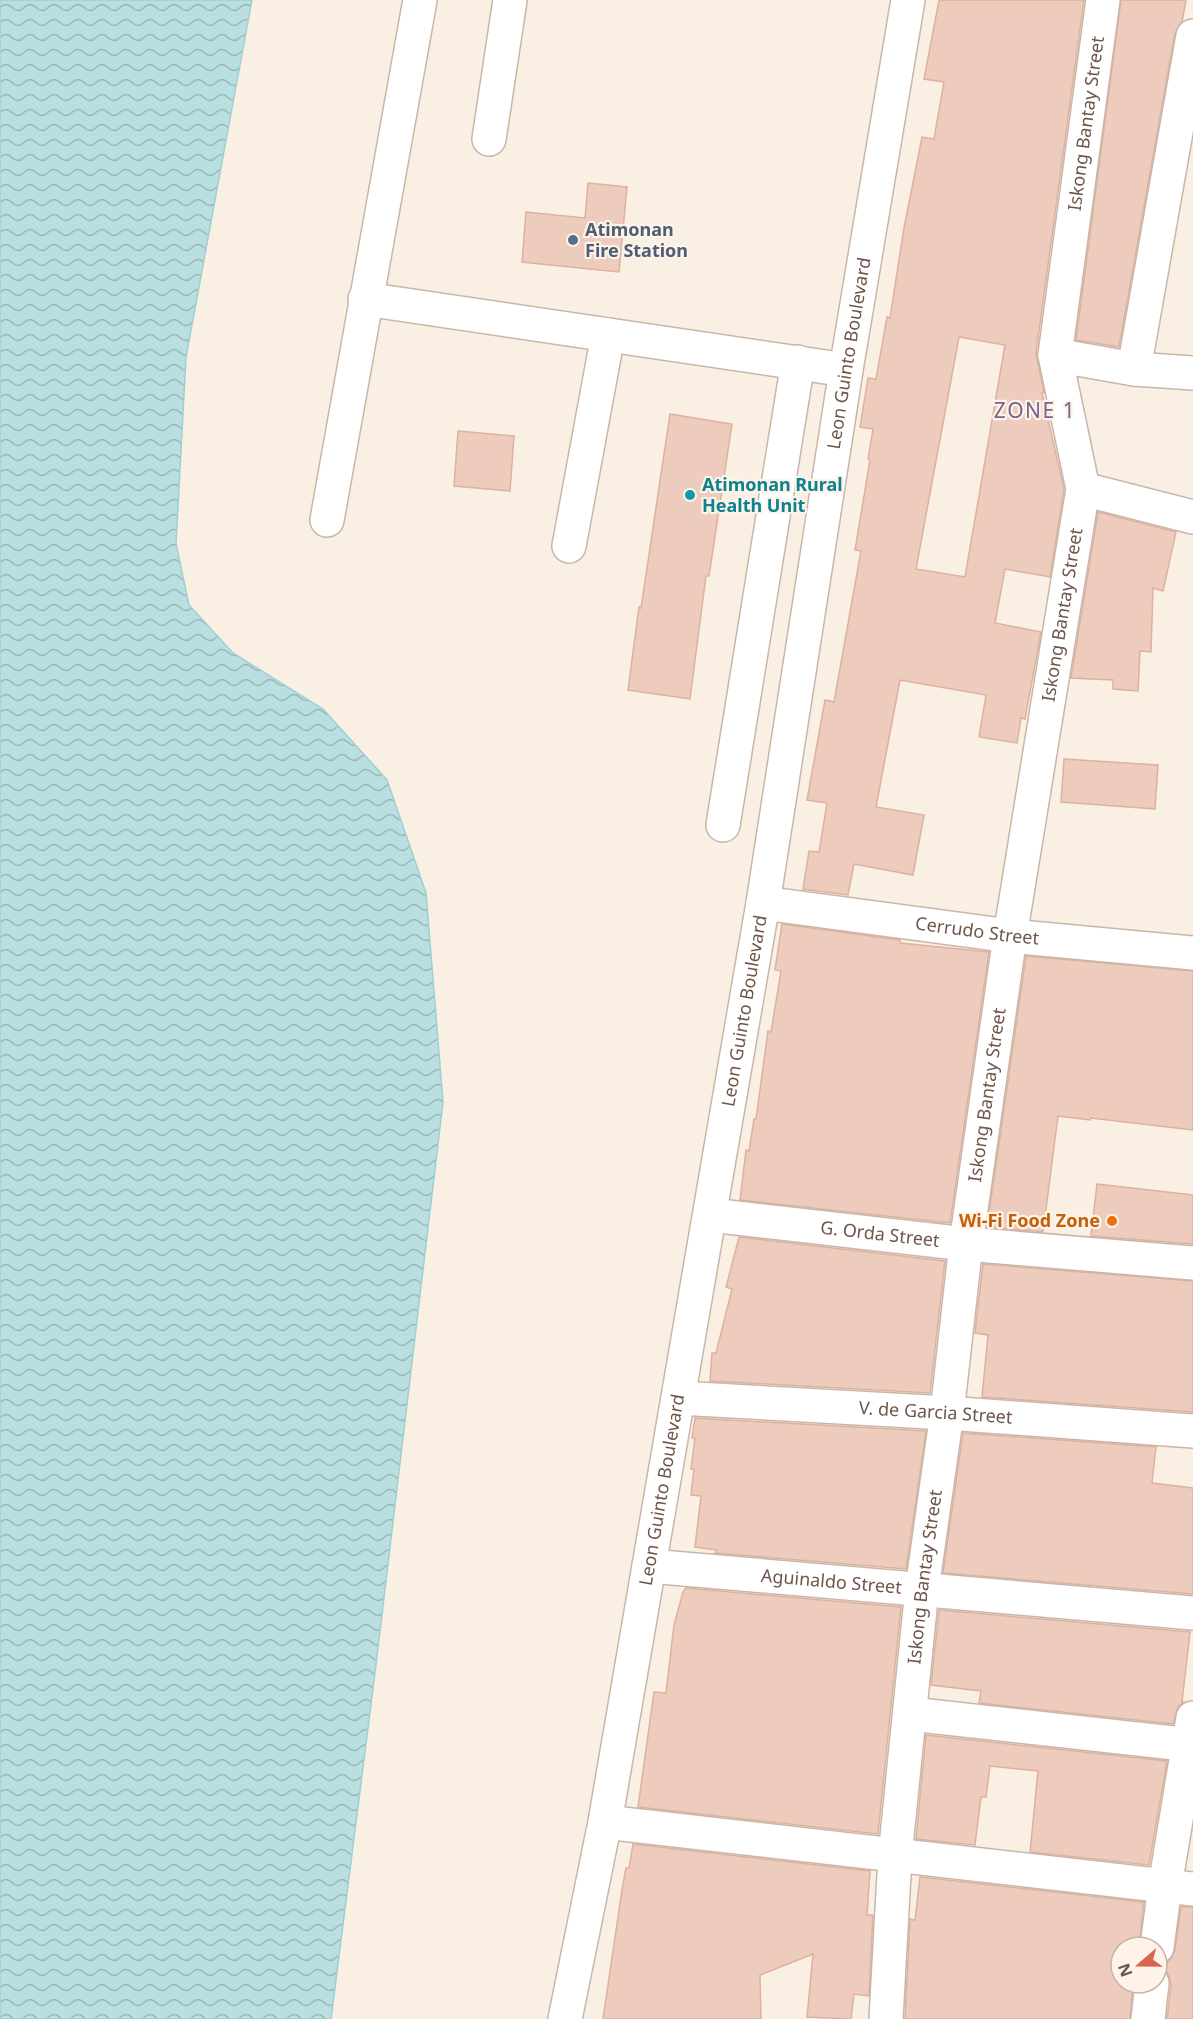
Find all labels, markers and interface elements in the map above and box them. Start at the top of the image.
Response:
street label: Iskong Bantay Street [1062,34,1109,212]
place label: Atimonan Fire Station [585,217,688,262]
marker: Atimonan Fire Station [566,233,580,247]
street label: Leon Guinto Boulevard [821,255,876,451]
district label: ZONE 1 [994,396,1076,424]
place label: Atimonan Rural Health Unit [702,472,843,517]
marker: Atimonan Rural Health Unit [683,488,697,502]
street label: Iskong Bantay Street [1035,525,1088,703]
street label: Cerrudo Street [914,910,1041,950]
street label: Leon Guinto Boulevard [715,913,772,1108]
street label: Iskong Bantay Street [962,1006,1011,1184]
place label: Wi-Fi Food Zone [959,1208,1100,1232]
marker: Wi-Fi Food Zone [1105,1214,1119,1228]
street label: G. Orda Street [819,1215,941,1252]
street label: Leon Guinto Boulevard [633,1392,689,1587]
street label: V. de Garcia Street [858,1395,1014,1429]
street label: Iskong Bantay Street [901,1487,947,1665]
street label: Aguinaldo Street [760,1563,903,1599]
north arrow [1109,1935,1169,1995]
text: N [1112,1960,1137,1980]

